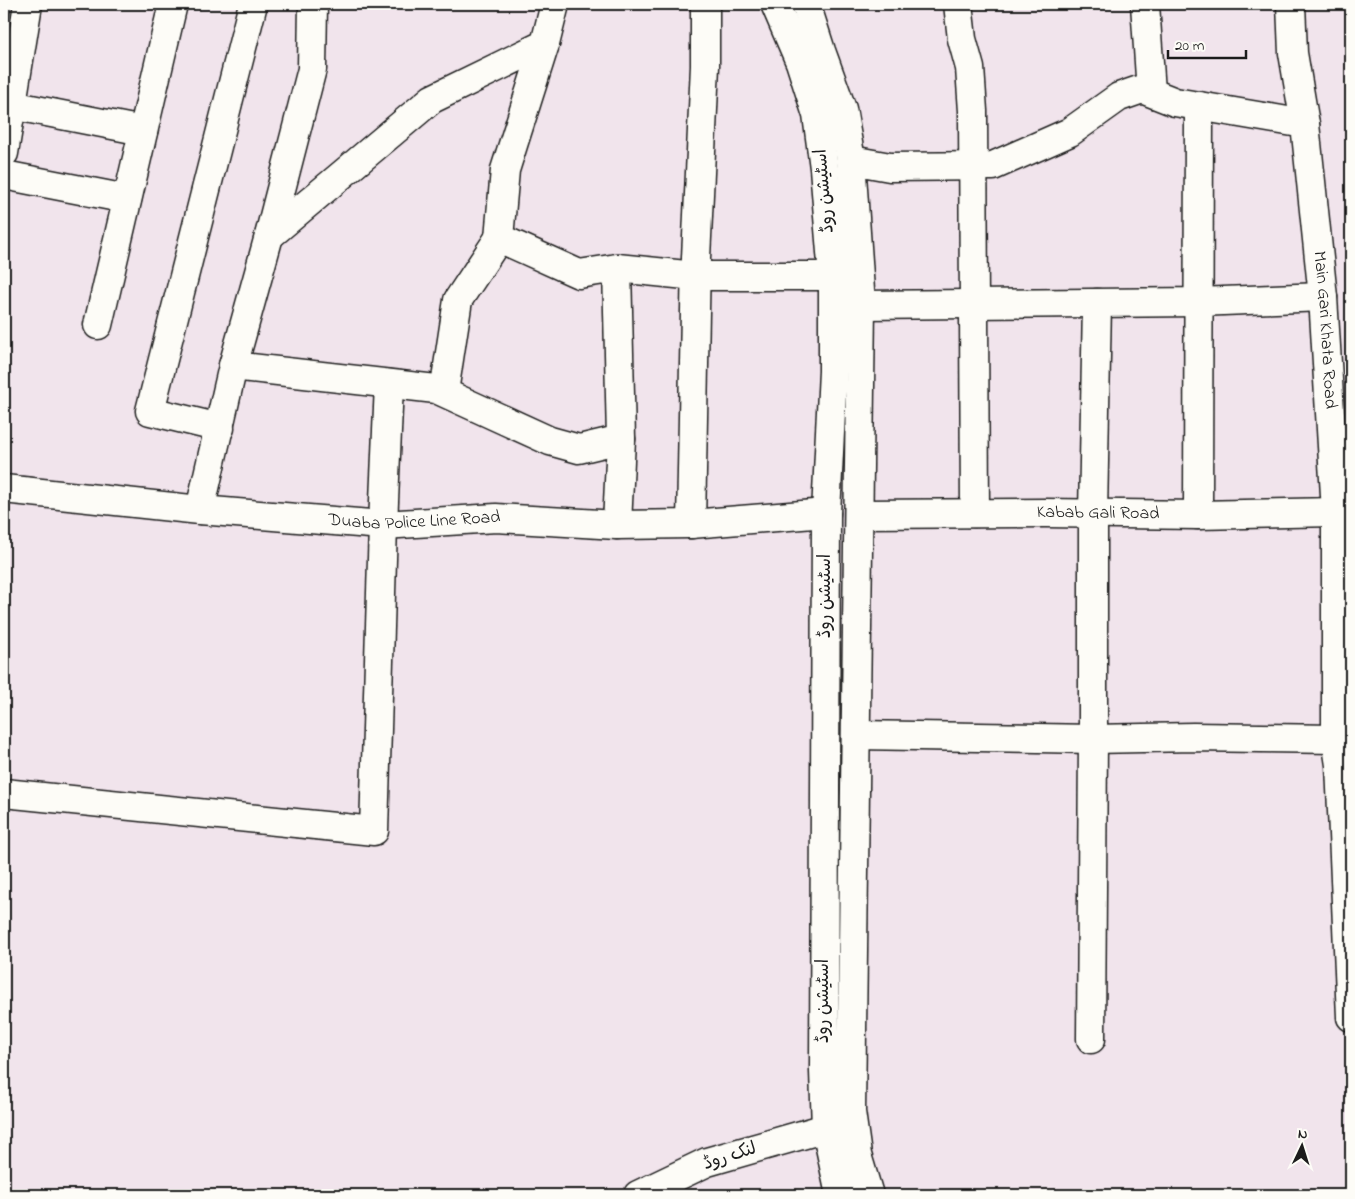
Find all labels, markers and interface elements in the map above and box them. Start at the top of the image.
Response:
scale bar [1168,28,1245,60]
text: 20 m [1175,35,1205,57]
street label: اسٹیشن روڈ [808,148,842,234]
street label: Main Gari Khata Road [1305,250,1343,410]
street label: Kabab Gali Road [1037,500,1160,527]
street label: Duaba Police Line Road [326,505,501,538]
street label: اسٹیشن روڈ [813,554,839,638]
street label: اسٹیشن روڈ [811,959,837,1043]
north arrow [1278,1122,1328,1172]
text: N [1297,1124,1308,1145]
street label: لنک روڈ [700,1136,760,1178]

